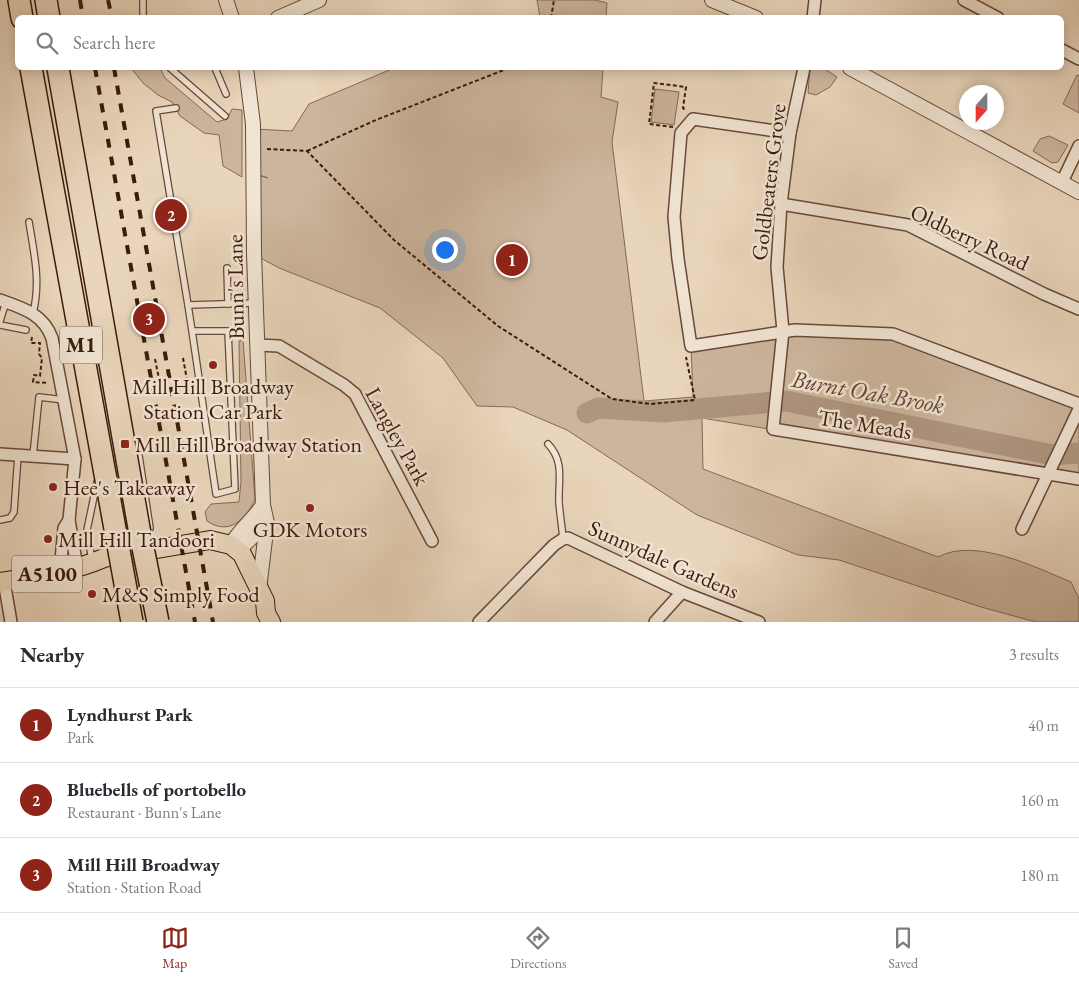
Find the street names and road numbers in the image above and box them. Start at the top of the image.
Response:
street label: Goldbeaters Grove [744,102,793,262]
street label: Oldberry Road [906,197,1035,278]
street label: Bunn's Lane [220,234,251,340]
road number: M1 [60,326,102,364]
street label: Langley Park [359,382,437,491]
street label: The Meads [816,403,914,446]
street label: Sunnydale Gardens [584,513,744,606]
road number: A5100 [12,556,82,592]

